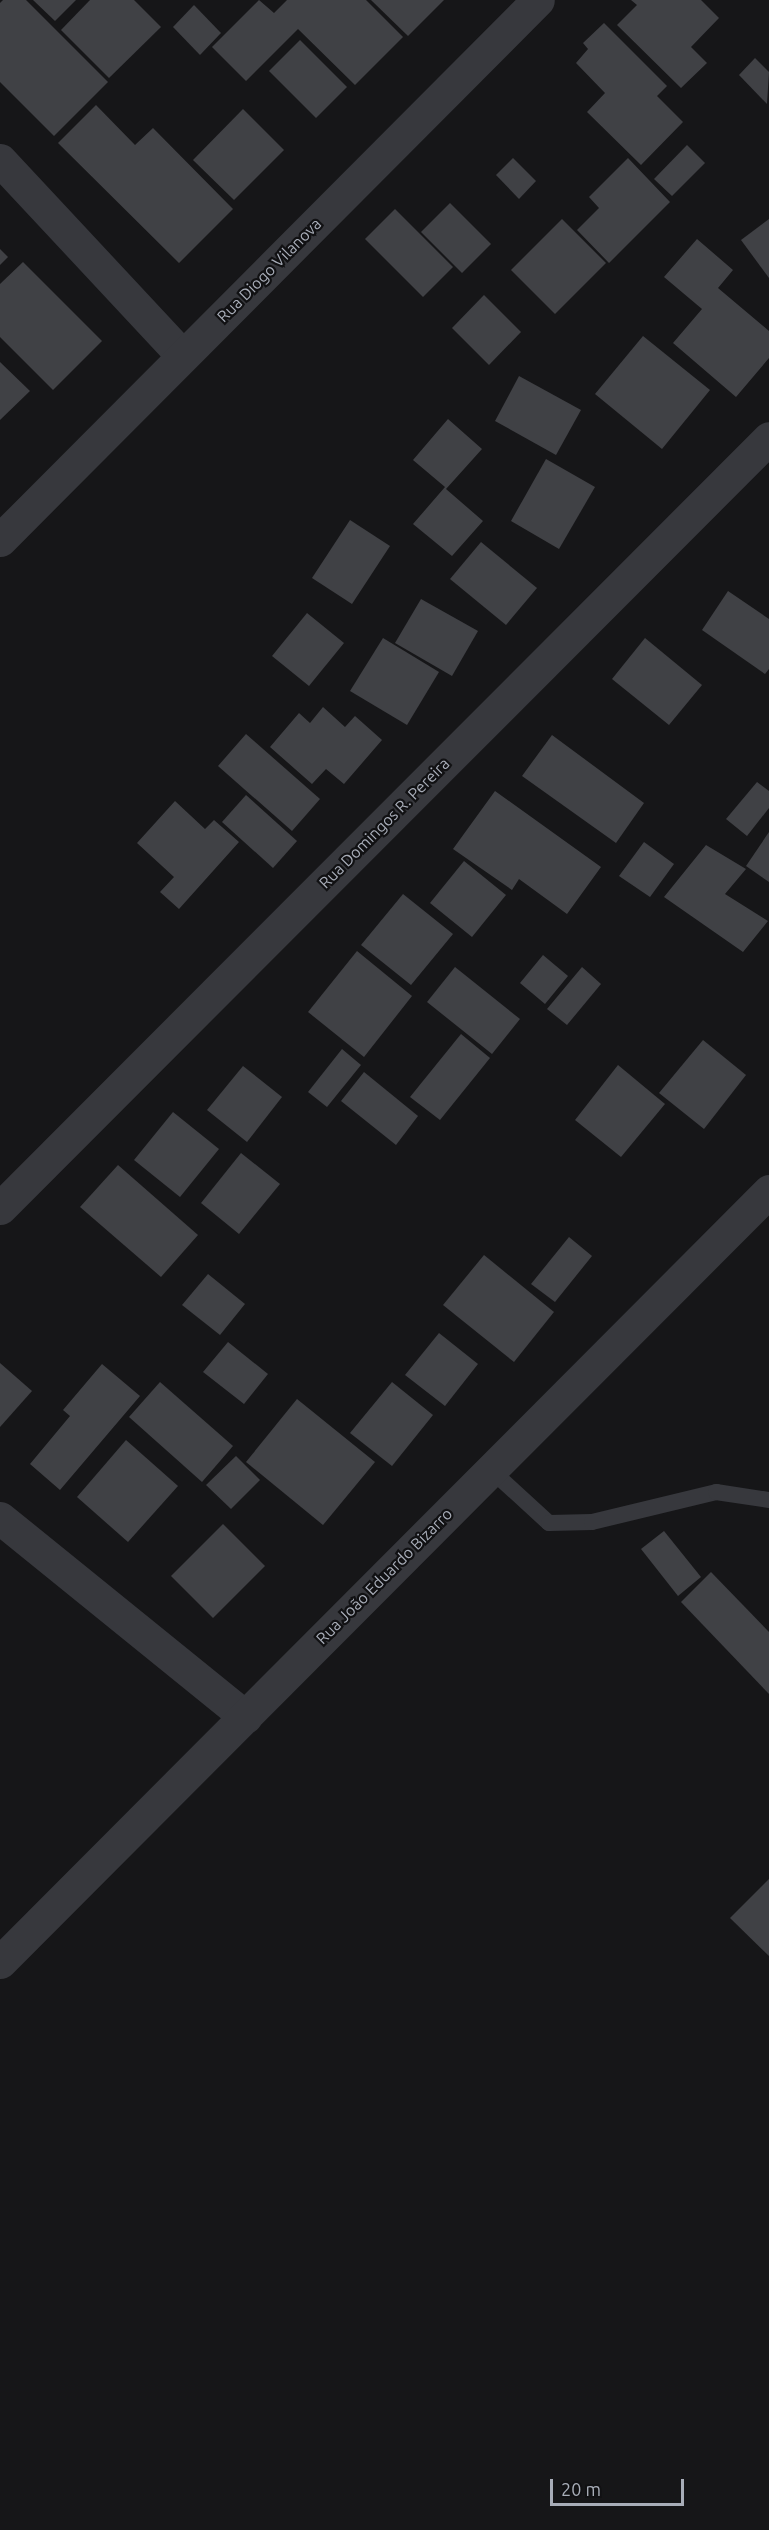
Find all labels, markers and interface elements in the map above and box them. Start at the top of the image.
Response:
street label: Rua Diogo Vilanova [213,214,325,326]
street label: Rua Domingos R. Pereira [315,754,453,892]
street label: Rua João Eduardo Bizarro [312,1504,456,1648]
scale bar [553,2467,686,2505]
text: 20 m [561,2479,601,2499]

